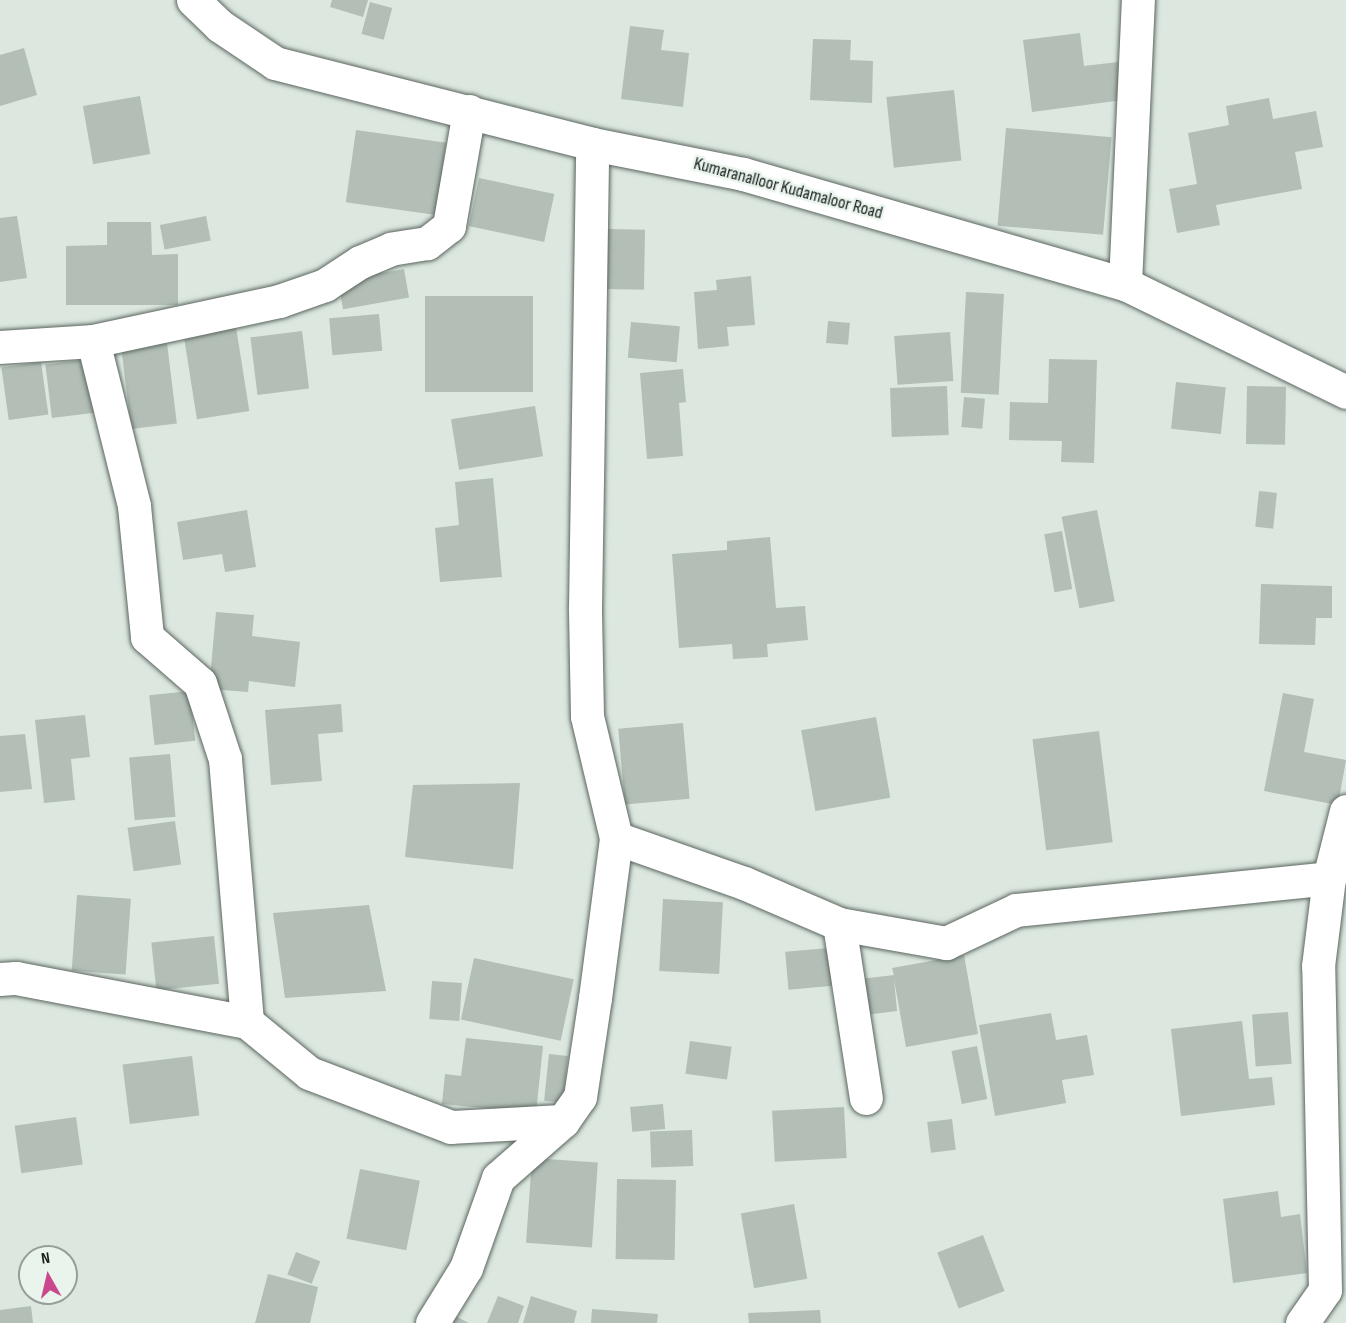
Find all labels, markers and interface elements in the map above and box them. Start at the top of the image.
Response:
street label: Kumaranalloor Kudamaloor Road [691,153,885,225]
north arrow [18,1245,78,1305]
text: N [40,1249,51,1269]

